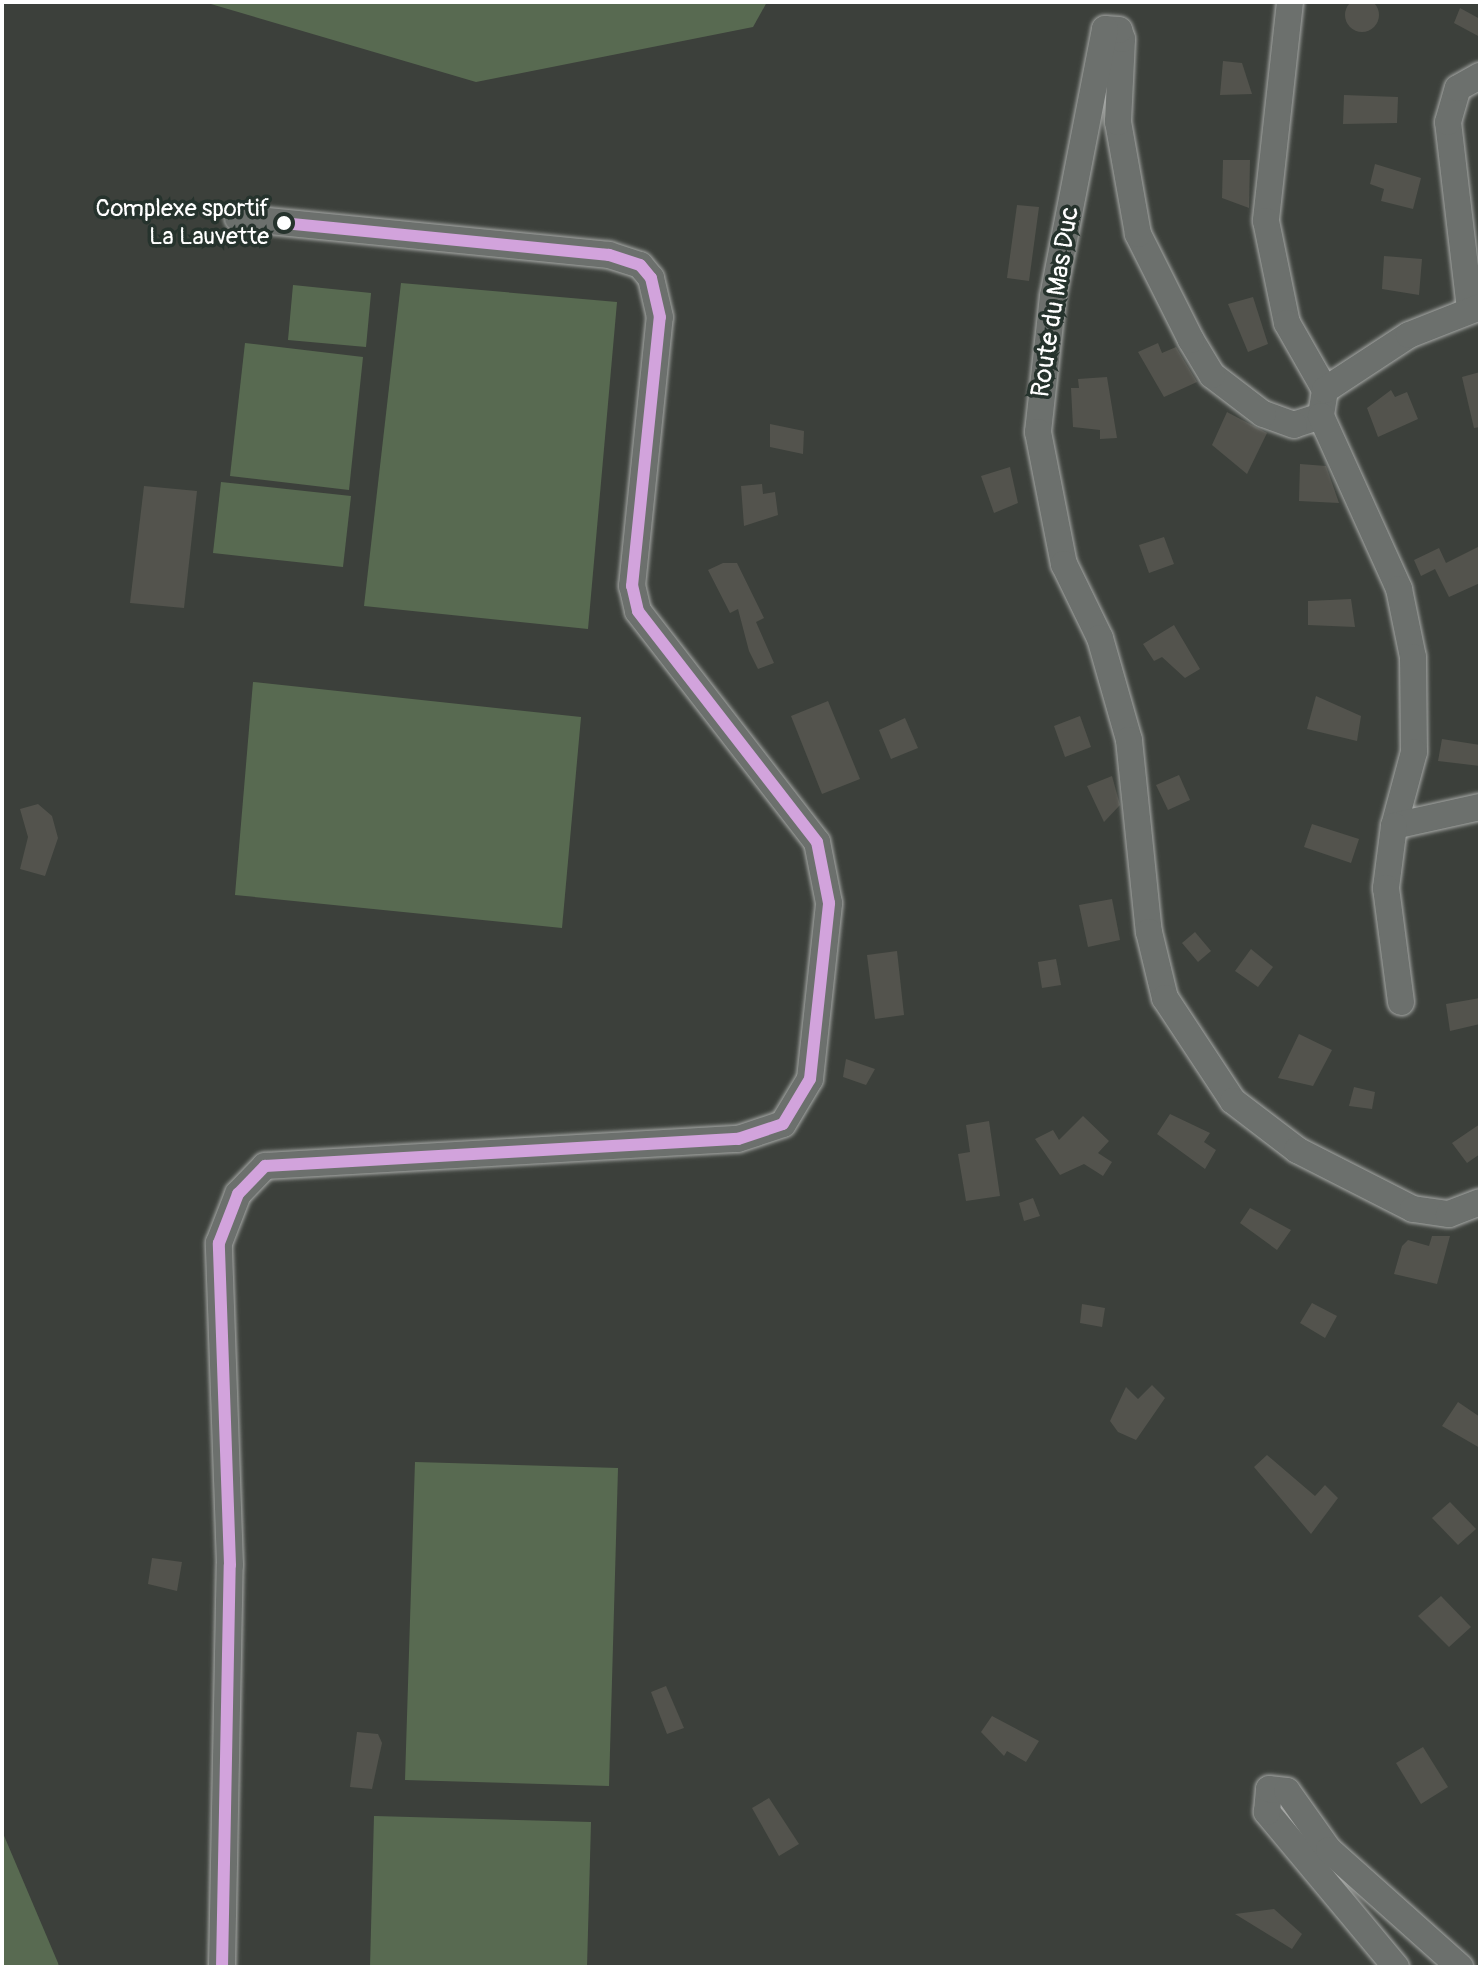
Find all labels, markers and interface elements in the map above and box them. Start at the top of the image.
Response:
place label: Complexe sportif La Lauvette [96,195,269,251]
street label: Route du Mas Duc [1026,204,1086,400]
marker: Complexe sportif La Lauvette [276,215,292,231]

